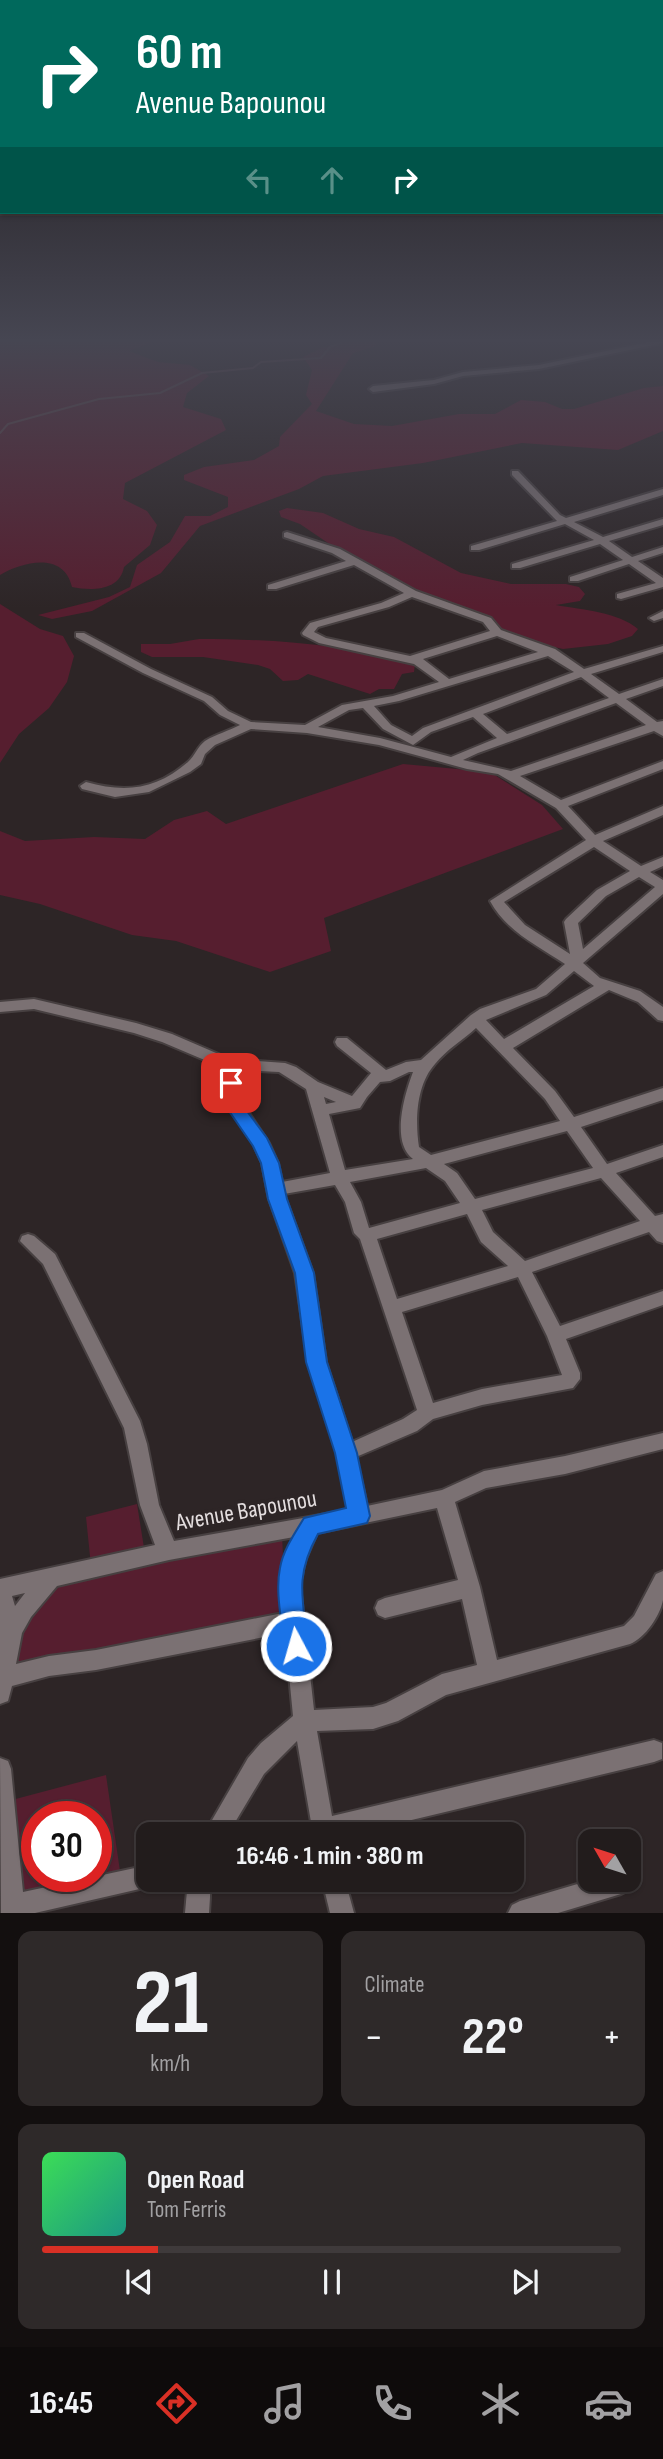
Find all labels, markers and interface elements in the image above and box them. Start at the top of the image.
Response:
text: 60 m [136,24,223,83]
icon: right [21,28,112,119]
text: Avenue Bapounou [136,84,326,123]
icon: left [240,161,278,199]
icon: ahead [313,161,351,199]
icon: right [386,161,424,199]
pin [201,1053,261,1113]
icon: arrive [212,1064,250,1102]
street label: Avenue Bapounou [172,1484,319,1537]
position arrow [259,1609,333,1683]
speed limit sign: 30 [21,1801,112,1892]
north arrow [578,1829,640,1892]
map controls [578,1829,641,1892]
text: 16:46 · 1 min · 380 m [236,1841,424,1872]
text: 21 [132,1950,208,2059]
text: Climate [365,1971,424,1999]
text: 22° [462,2006,524,2069]
text: − [365,2015,383,2060]
text: + [602,2015,621,2060]
text: km/h [150,2050,190,2078]
text: Open Road [147,2165,244,2196]
text: Tom Ferris [147,2196,226,2224]
icon: previous [120,2263,158,2301]
icon: pause [313,2263,351,2301]
icon: next [506,2263,544,2301]
icon: directions [152,2379,201,2428]
icon: music [260,2379,309,2428]
icon: phone [368,2379,417,2428]
icon: climate [476,2379,525,2428]
icon: car [584,2379,633,2428]
text: 16:45 [30,2384,93,2423]

